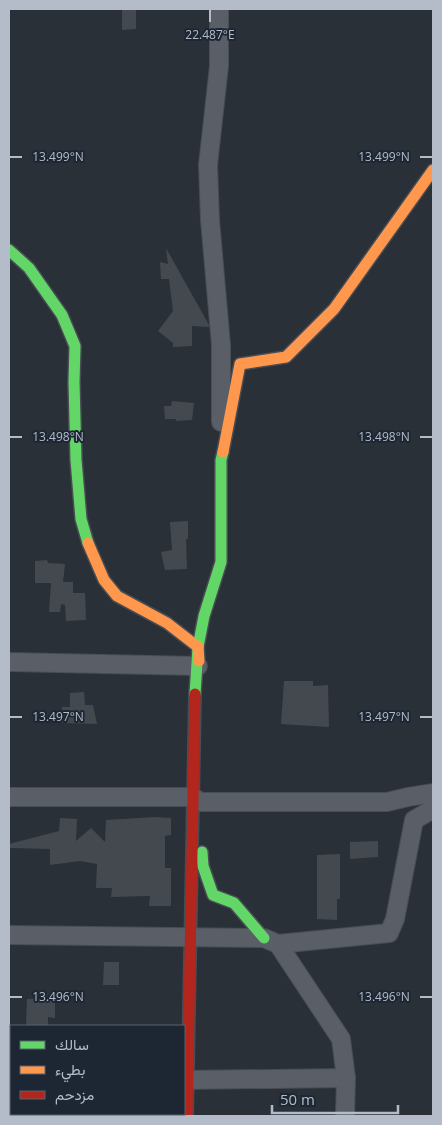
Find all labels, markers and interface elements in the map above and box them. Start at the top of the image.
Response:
text: 22.487°E [185,26,235,43]
text: 13.499°N [32,148,84,165]
text: 13.499°N [358,148,410,165]
text: 13.498°N [32,428,84,445]
text: 13.498°N [358,428,410,445]
text: 13.497°N [32,708,84,725]
text: 13.497°N [358,708,410,725]
text: 13.496°N [32,988,84,1005]
text: 13.496°N [358,988,410,1005]
legend [10,1025,185,1115]
text: سالك [55,1034,89,1054]
text: بطيء [55,1059,85,1083]
scale bar [272,1082,398,1114]
text: مزدحم [55,1084,94,1105]
text: 50 m [280,1089,315,1109]

